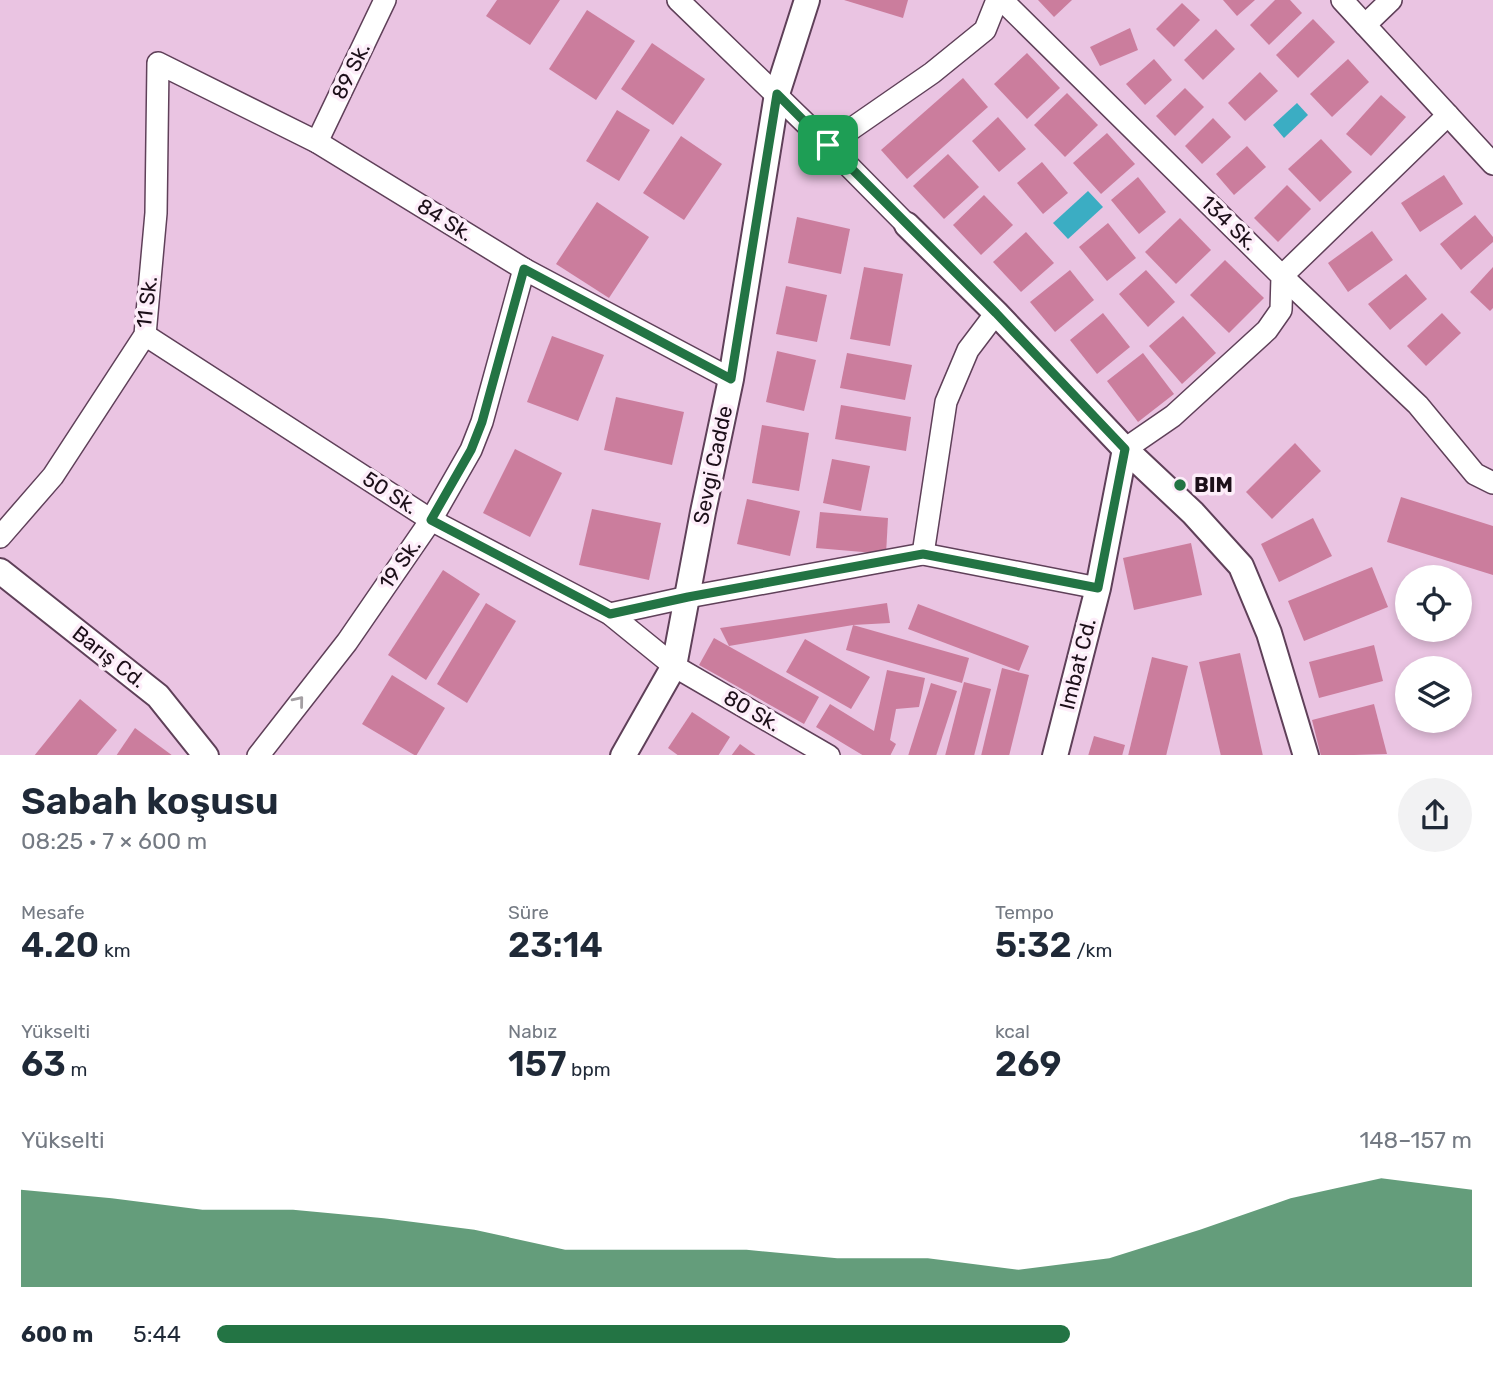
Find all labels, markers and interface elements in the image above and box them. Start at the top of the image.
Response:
street label: 89 Sk. [326,38,375,103]
pin [798,115,858,175]
icon: arrive [809,126,847,164]
street label: 134 Sk. [1196,190,1263,256]
street label: 84 Sk. [413,193,478,246]
street label: 11 Sk. [131,274,162,329]
street label: Sevgi Cadde [688,403,737,527]
street label: 50 Sk. [358,466,422,519]
place label: BIM [1194,472,1233,497]
marker: BIM [1172,477,1188,493]
street label: 19 Sk. [373,534,426,594]
map controls [1395,565,1472,733]
button: locate [1395,565,1472,642]
street label: Imbat Cd. [1054,615,1101,712]
street label: Barış Cd. [68,620,151,693]
button: layers [1395,656,1472,733]
street label: 80 Sk. [720,684,785,737]
one-way arrow [291,696,303,709]
text: Sabah koşusu [21,778,279,824]
button: share [1398,778,1472,852]
text: 08:25 · 7 × 600 m [21,827,207,855]
text: Mesafe [21,901,85,924]
text: Süre [508,901,549,924]
text: Tempo [995,901,1054,924]
text: 4.20 [21,924,99,966]
text: 23:14 [508,924,603,966]
text: 5:32 [995,924,1072,966]
text: km [99,939,131,962]
text: /km [1072,939,1112,962]
text: Yükselti [21,1020,90,1043]
text: Nabız [508,1020,557,1043]
text: kcal [995,1020,1030,1043]
text: 63 [21,1043,66,1085]
text: 157 [508,1043,566,1085]
text: 269 [995,1043,1062,1085]
text: m [66,1058,87,1081]
text: bpm [566,1058,611,1081]
text: Yükselti [21,1126,105,1154]
text: 148–157 m [1359,1126,1472,1154]
text: 600 m [21,1320,93,1348]
text: 5:44 [133,1320,181,1348]

